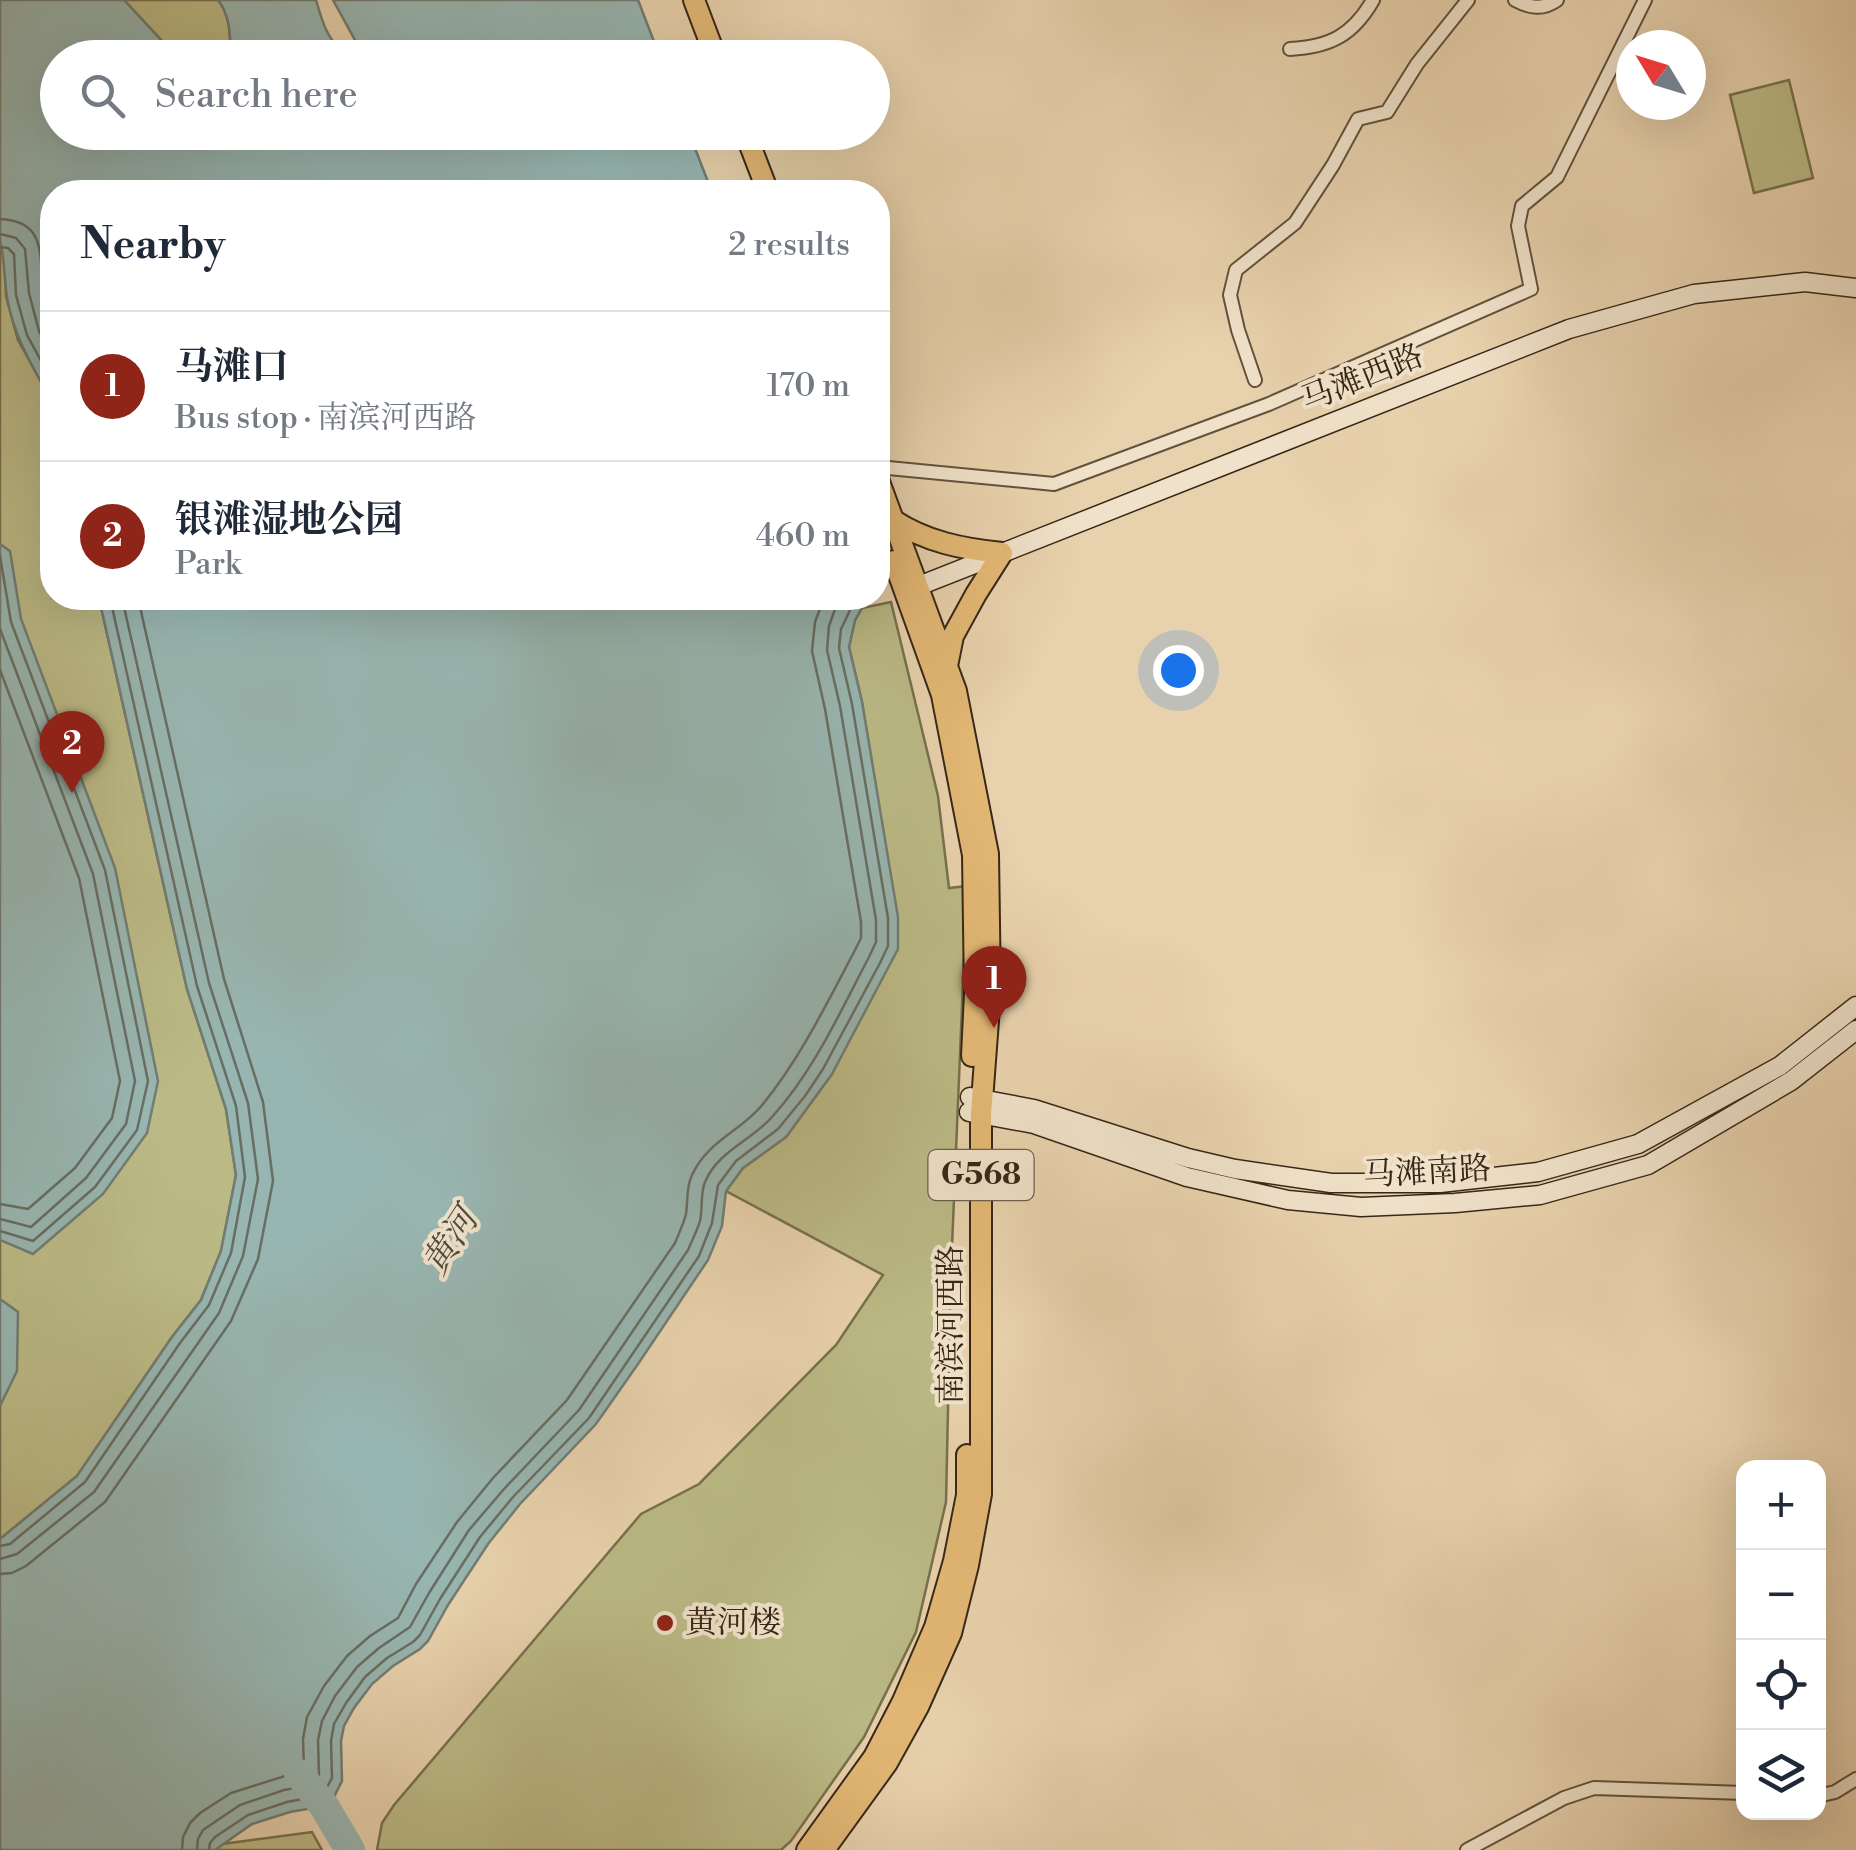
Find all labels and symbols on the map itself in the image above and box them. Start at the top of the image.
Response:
north arrow [1616,30,1706,120]
street label: 马滩西路 [1295,335,1429,421]
your location [1153,645,1204,696]
pin: 2 [40,710,104,793]
pin: 1 [962,946,1026,1028]
street label: 马滩南路 [1362,1149,1492,1195]
road number: G568 [928,1150,1034,1200]
water label: 黄河 [414,1196,491,1283]
street label: 南滨河西路 [931,1245,971,1405]
place label: 黄河楼 [685,1603,781,1643]
marker: 黄河楼 [654,1612,676,1634]

